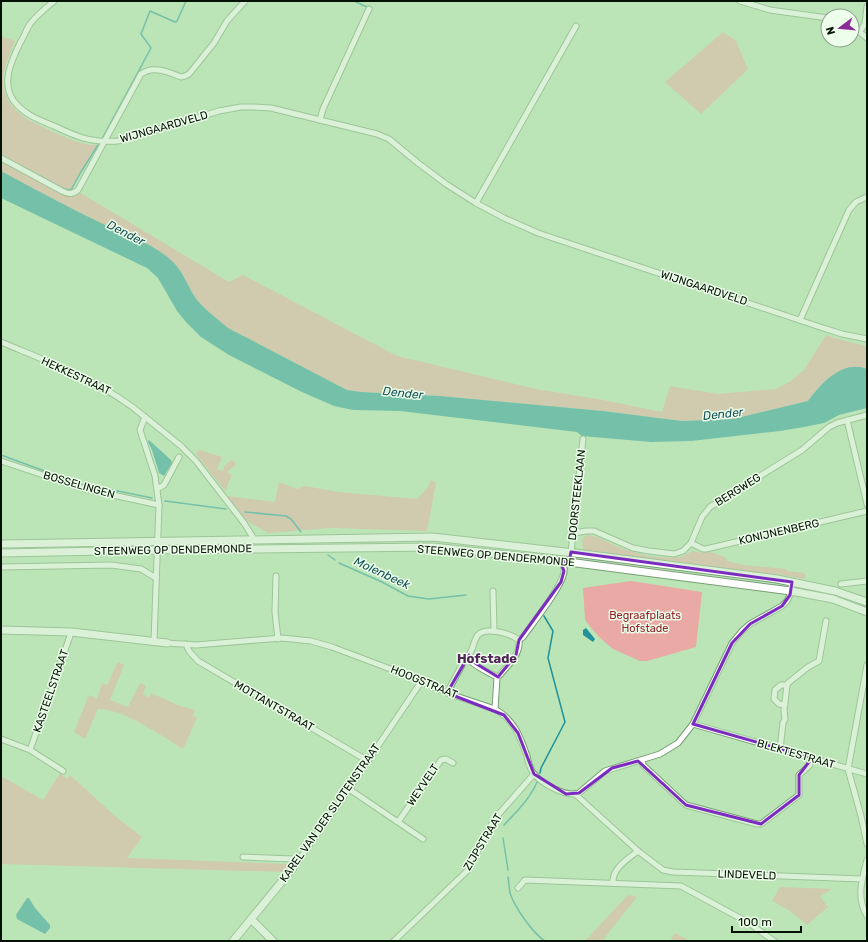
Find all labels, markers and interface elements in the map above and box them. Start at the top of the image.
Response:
north arrow [820,8,860,48]
text: N [824,25,838,36]
street label: WIJNGAARDVELD [119,108,209,146]
water label: Dender [105,218,148,249]
street label: WIJNGAARDVELD [659,268,749,308]
street label: HEKKESTRAAT [39,354,113,398]
water label: Dender [382,384,424,402]
water label: Dender [702,405,744,423]
street label: DOORSTEEKLAAN [566,449,588,541]
street label: BOSSELINGEN [42,469,116,501]
street label: BERGWEG [713,471,763,509]
street label: KONIJNENBERG [738,516,820,548]
street label: STEENWEG OP DENDERMONDE [94,542,252,558]
street label: STEENWEG OP DENDERMONDE [417,543,576,569]
water label: Molenbeek [352,554,413,592]
park label: Begraafplaats Hofstade [609,609,681,635]
street label: KASTEELSTRAAT [31,647,72,734]
district label: Hofstade [457,651,517,666]
street label: HOOGSTRAAT [389,663,460,702]
street label: MOTTANTSTRAAT [232,678,317,734]
street label: BLEKTESTRAAT [756,737,837,772]
street label: KAREL VAN DER SLOTENSTRAAT [277,741,383,885]
street label: WEYVELT [404,761,442,808]
street label: ZIJPSTRAAT [461,811,505,873]
street label: LINDEVELD [717,867,777,883]
scale bar [732,908,801,934]
text: 100 m [738,915,772,929]

